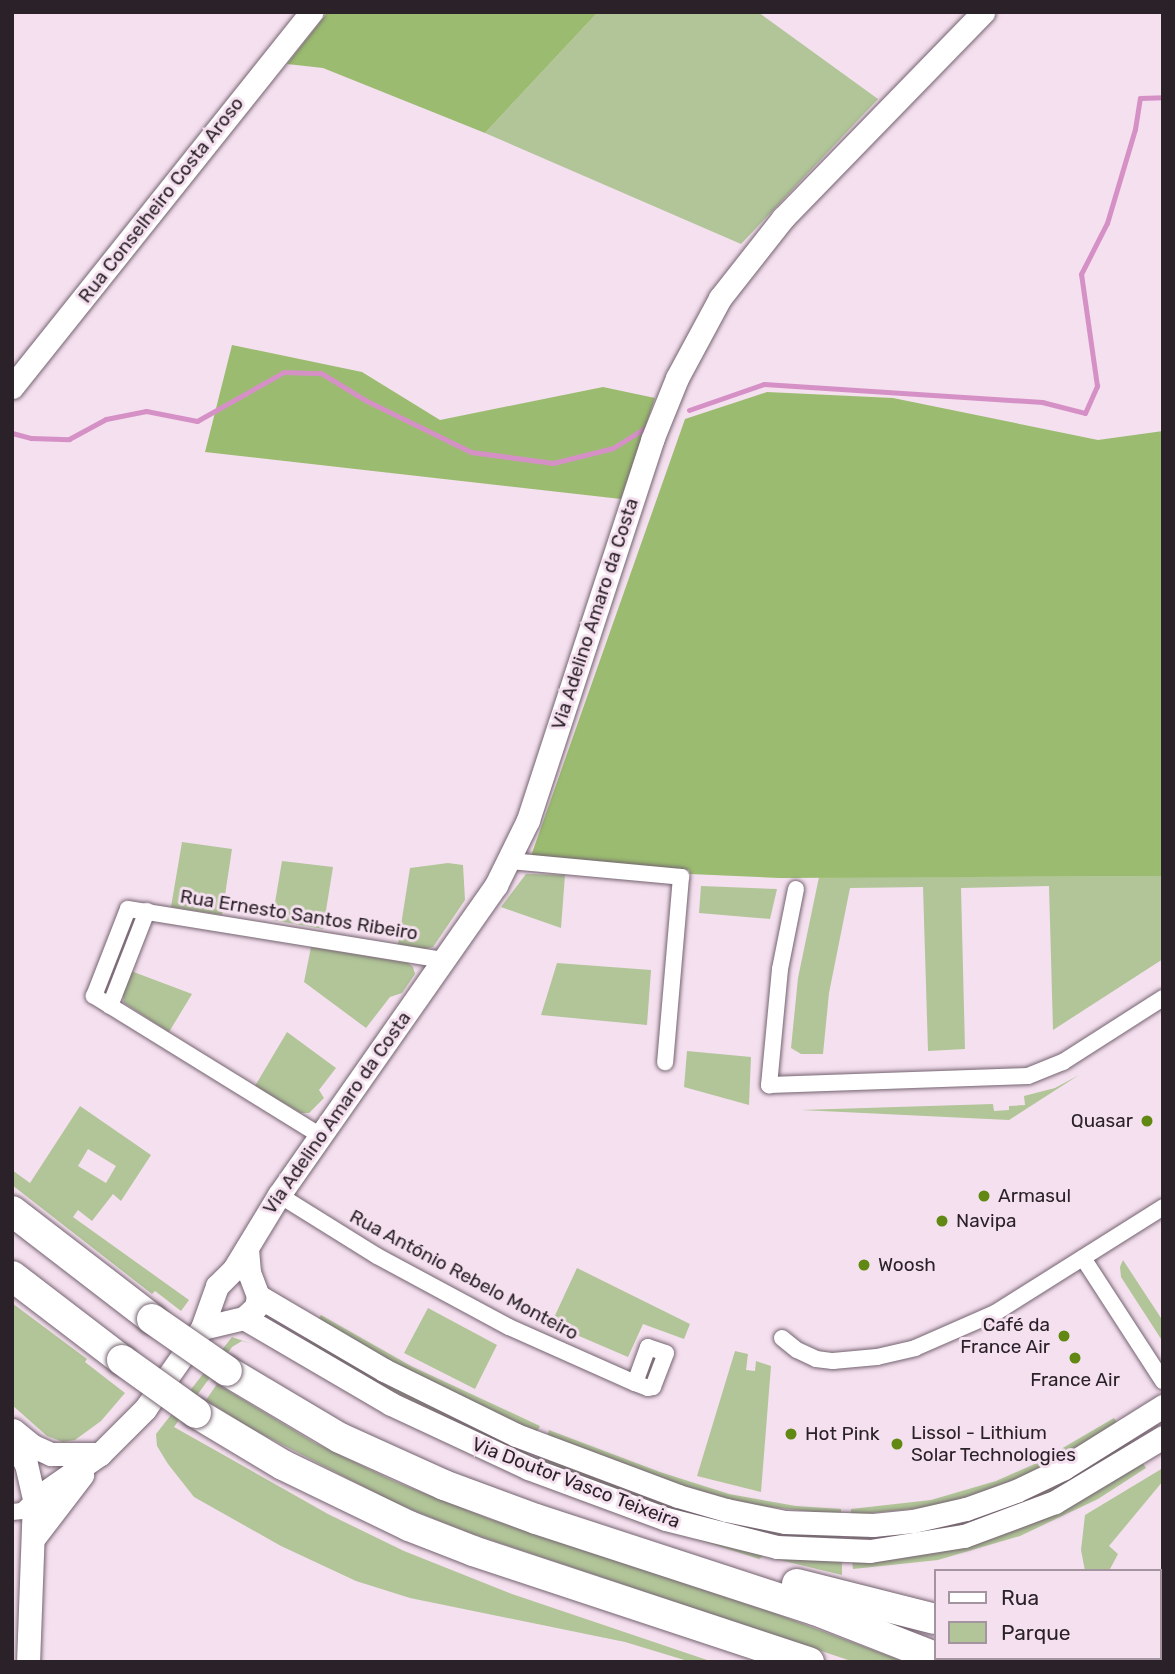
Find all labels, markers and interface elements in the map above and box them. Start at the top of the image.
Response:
street label: Rua Conselheiro Costa Aroso [73,92,249,308]
street label: Via Adelino Amaro da Costa [547,495,643,733]
street label: Rua Ernesto Santos Ribeiro [178,885,420,945]
street label: Via Adelino Amaro da Costa [258,1007,416,1219]
place label: Quasar [1071,1110,1133,1132]
marker: Quasar [1139,1113,1155,1129]
place label: Armasul [998,1185,1071,1207]
marker: Armasul [976,1188,992,1204]
street label: Rua António Rebelo Monteiro [346,1205,582,1345]
place label: Navipa [956,1210,1016,1232]
marker: Navipa [934,1213,950,1229]
place label: Woosh [878,1254,936,1276]
marker: Woosh [856,1257,872,1273]
place label: Café da France Air [960,1314,1050,1358]
marker: Café da France Air [1056,1328,1072,1344]
marker: France Air [1067,1350,1083,1366]
place label: France Air [1030,1369,1120,1391]
place label: Lissol - Lithium Solar Technologies [911,1422,1077,1466]
place label: Hot Pink [805,1423,880,1445]
marker: Hot Pink [783,1426,799,1442]
street label: Via Doutor Vasco Teixeira [468,1432,684,1534]
marker: Lissol - Lithium Solar Technologies [889,1436,905,1452]
legend [934,1569,1161,1660]
text: Rua [1001,1585,1039,1610]
text: Parque [1001,1620,1071,1645]

